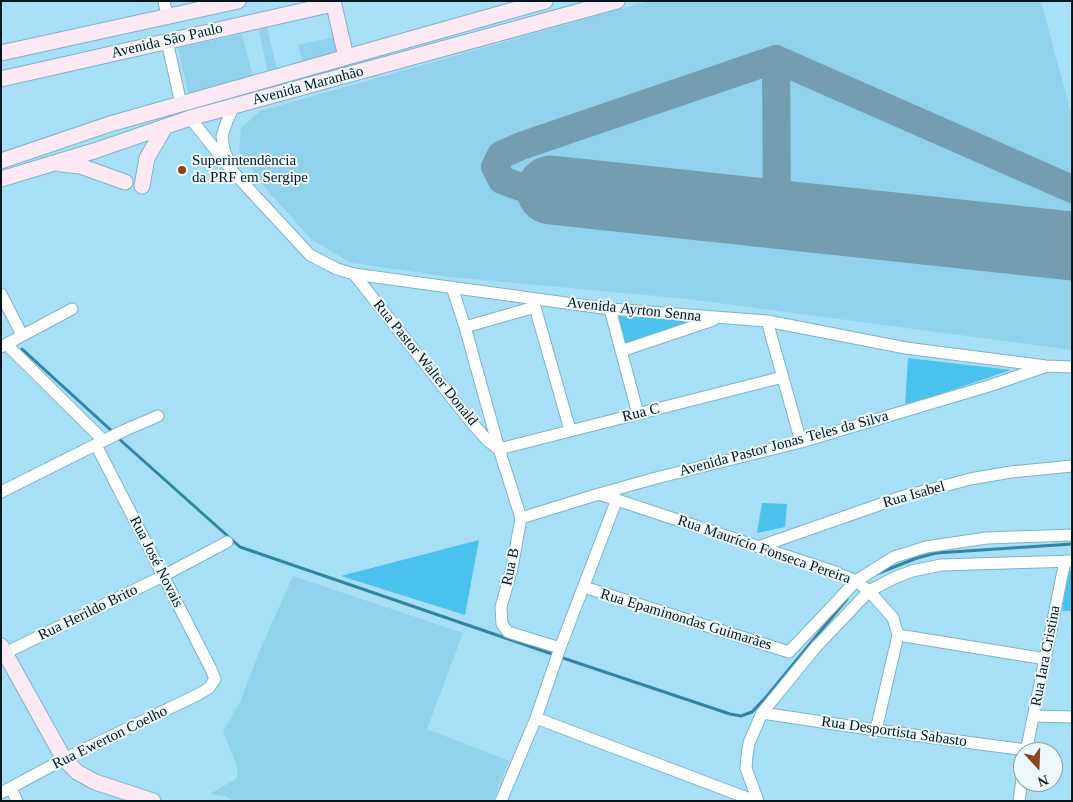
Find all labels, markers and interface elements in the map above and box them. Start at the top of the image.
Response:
street label: Avenida São Paulo [109,19,225,63]
street label: Avenida Maranhão [250,63,366,109]
place label: Superintendência da PRF em Sergipe [192,152,308,187]
marker: Superintendência da PRF em Sergipe [176,164,188,176]
street label: Avenida Ayrton Senna [566,294,702,326]
street label: Rua Pastor Walter Donald [369,296,481,430]
street label: Rua C [620,400,662,426]
street label: Avenida Pastor Jonas Teles da Silva [677,407,891,481]
street label: Rua Isabel [881,478,947,512]
street label: Rua Maurício Fonseca Pereira [675,512,853,588]
street label: Rua José Novais [125,513,187,611]
street label: Rua B [498,547,524,587]
street label: Rua Herildo Brito [35,581,141,645]
street label: Rua Epaminondas Guimarães [598,585,774,655]
street label: Rua Iara Cristina [1027,604,1065,708]
street label: Rua Ewerton Coelho [50,702,170,774]
street label: Rua Desportista Sabasto [820,713,968,751]
north arrow [1013,742,1063,792]
text: N [1036,772,1050,789]

